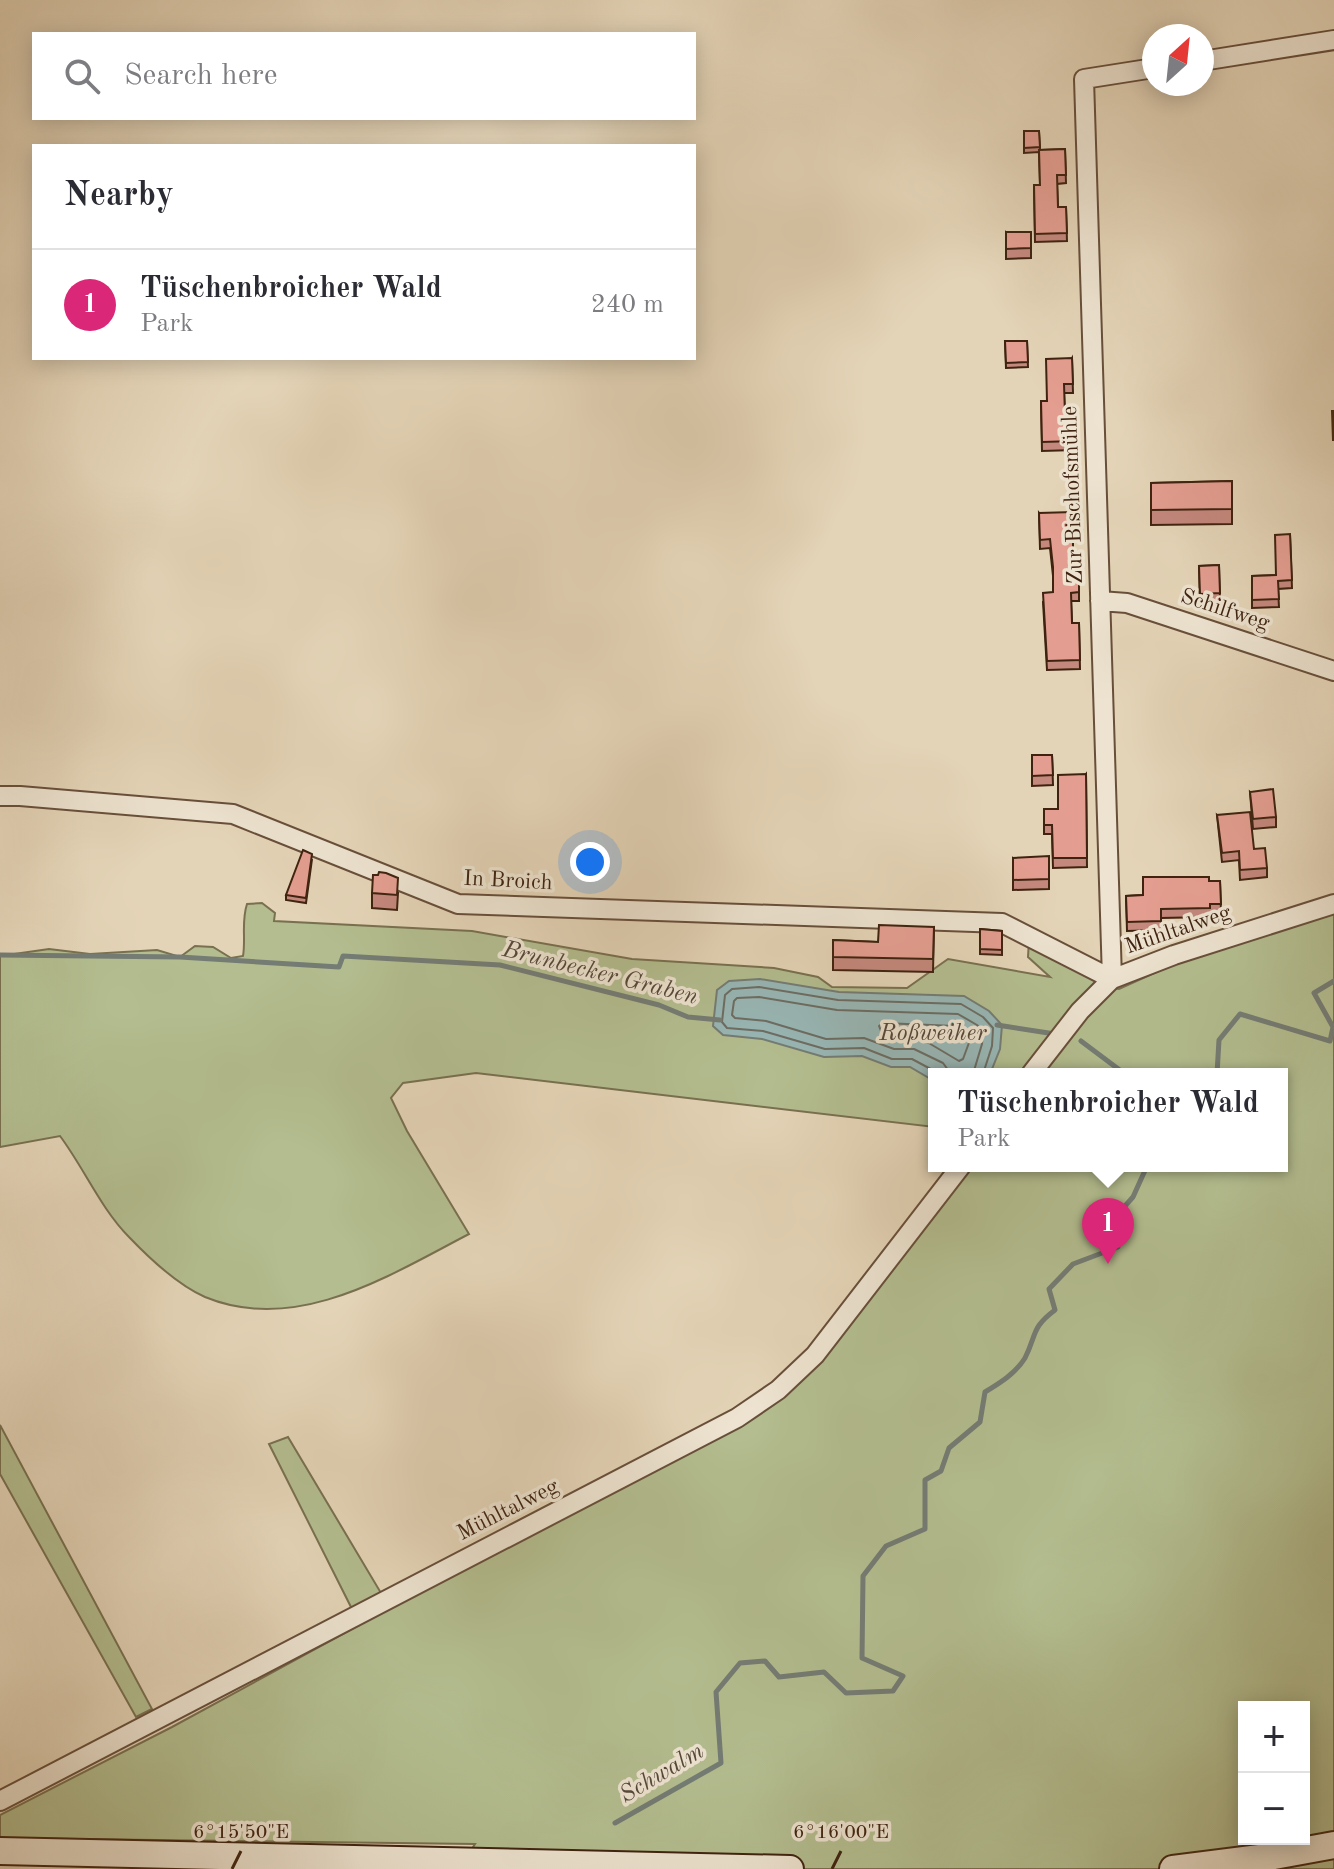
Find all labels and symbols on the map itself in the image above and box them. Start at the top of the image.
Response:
north arrow [1142,24,1214,96]
street label: Zur Bischofsmühle [1059,405,1087,585]
street label: Schilfweg [1178,585,1272,635]
your location [570,842,610,882]
street label: In Broich [463,868,553,894]
street label: Mühltalweg [1122,902,1234,958]
water label: Brunbecker Graben [499,938,700,1010]
water label: Roßweiher [878,1022,987,1046]
pin: 1 [1082,1198,1134,1264]
street label: Mühltalweg [454,1475,562,1545]
water label: Schwalm [616,1740,708,1808]
text: 6°15'50"E [193,1823,289,1843]
text: 6°16'00"E [793,1823,889,1843]

